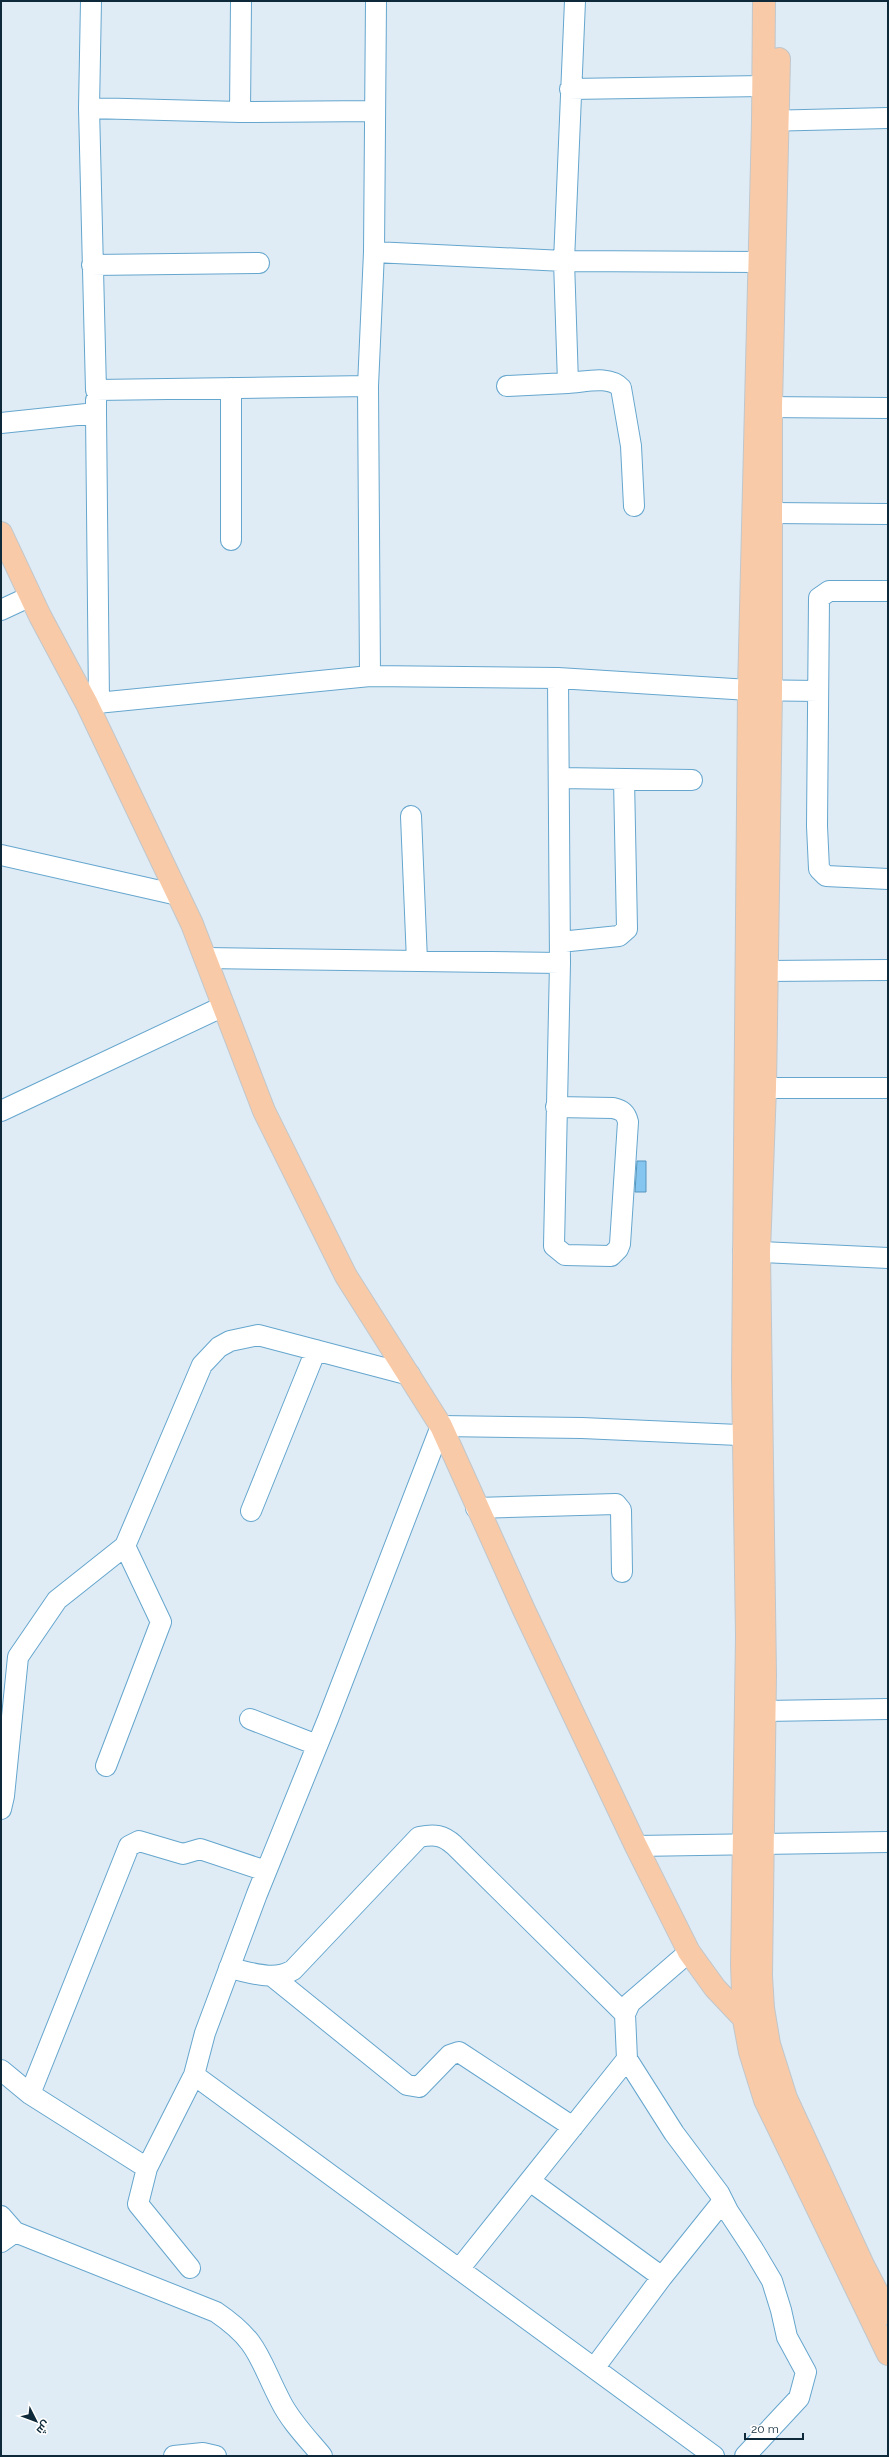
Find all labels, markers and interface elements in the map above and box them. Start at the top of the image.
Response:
north arrow [16,2401,56,2441]
scale bar [745,2415,803,2441]
text: ش [34,2418,53,2437]
text: 20 m [751,2422,779,2436]

